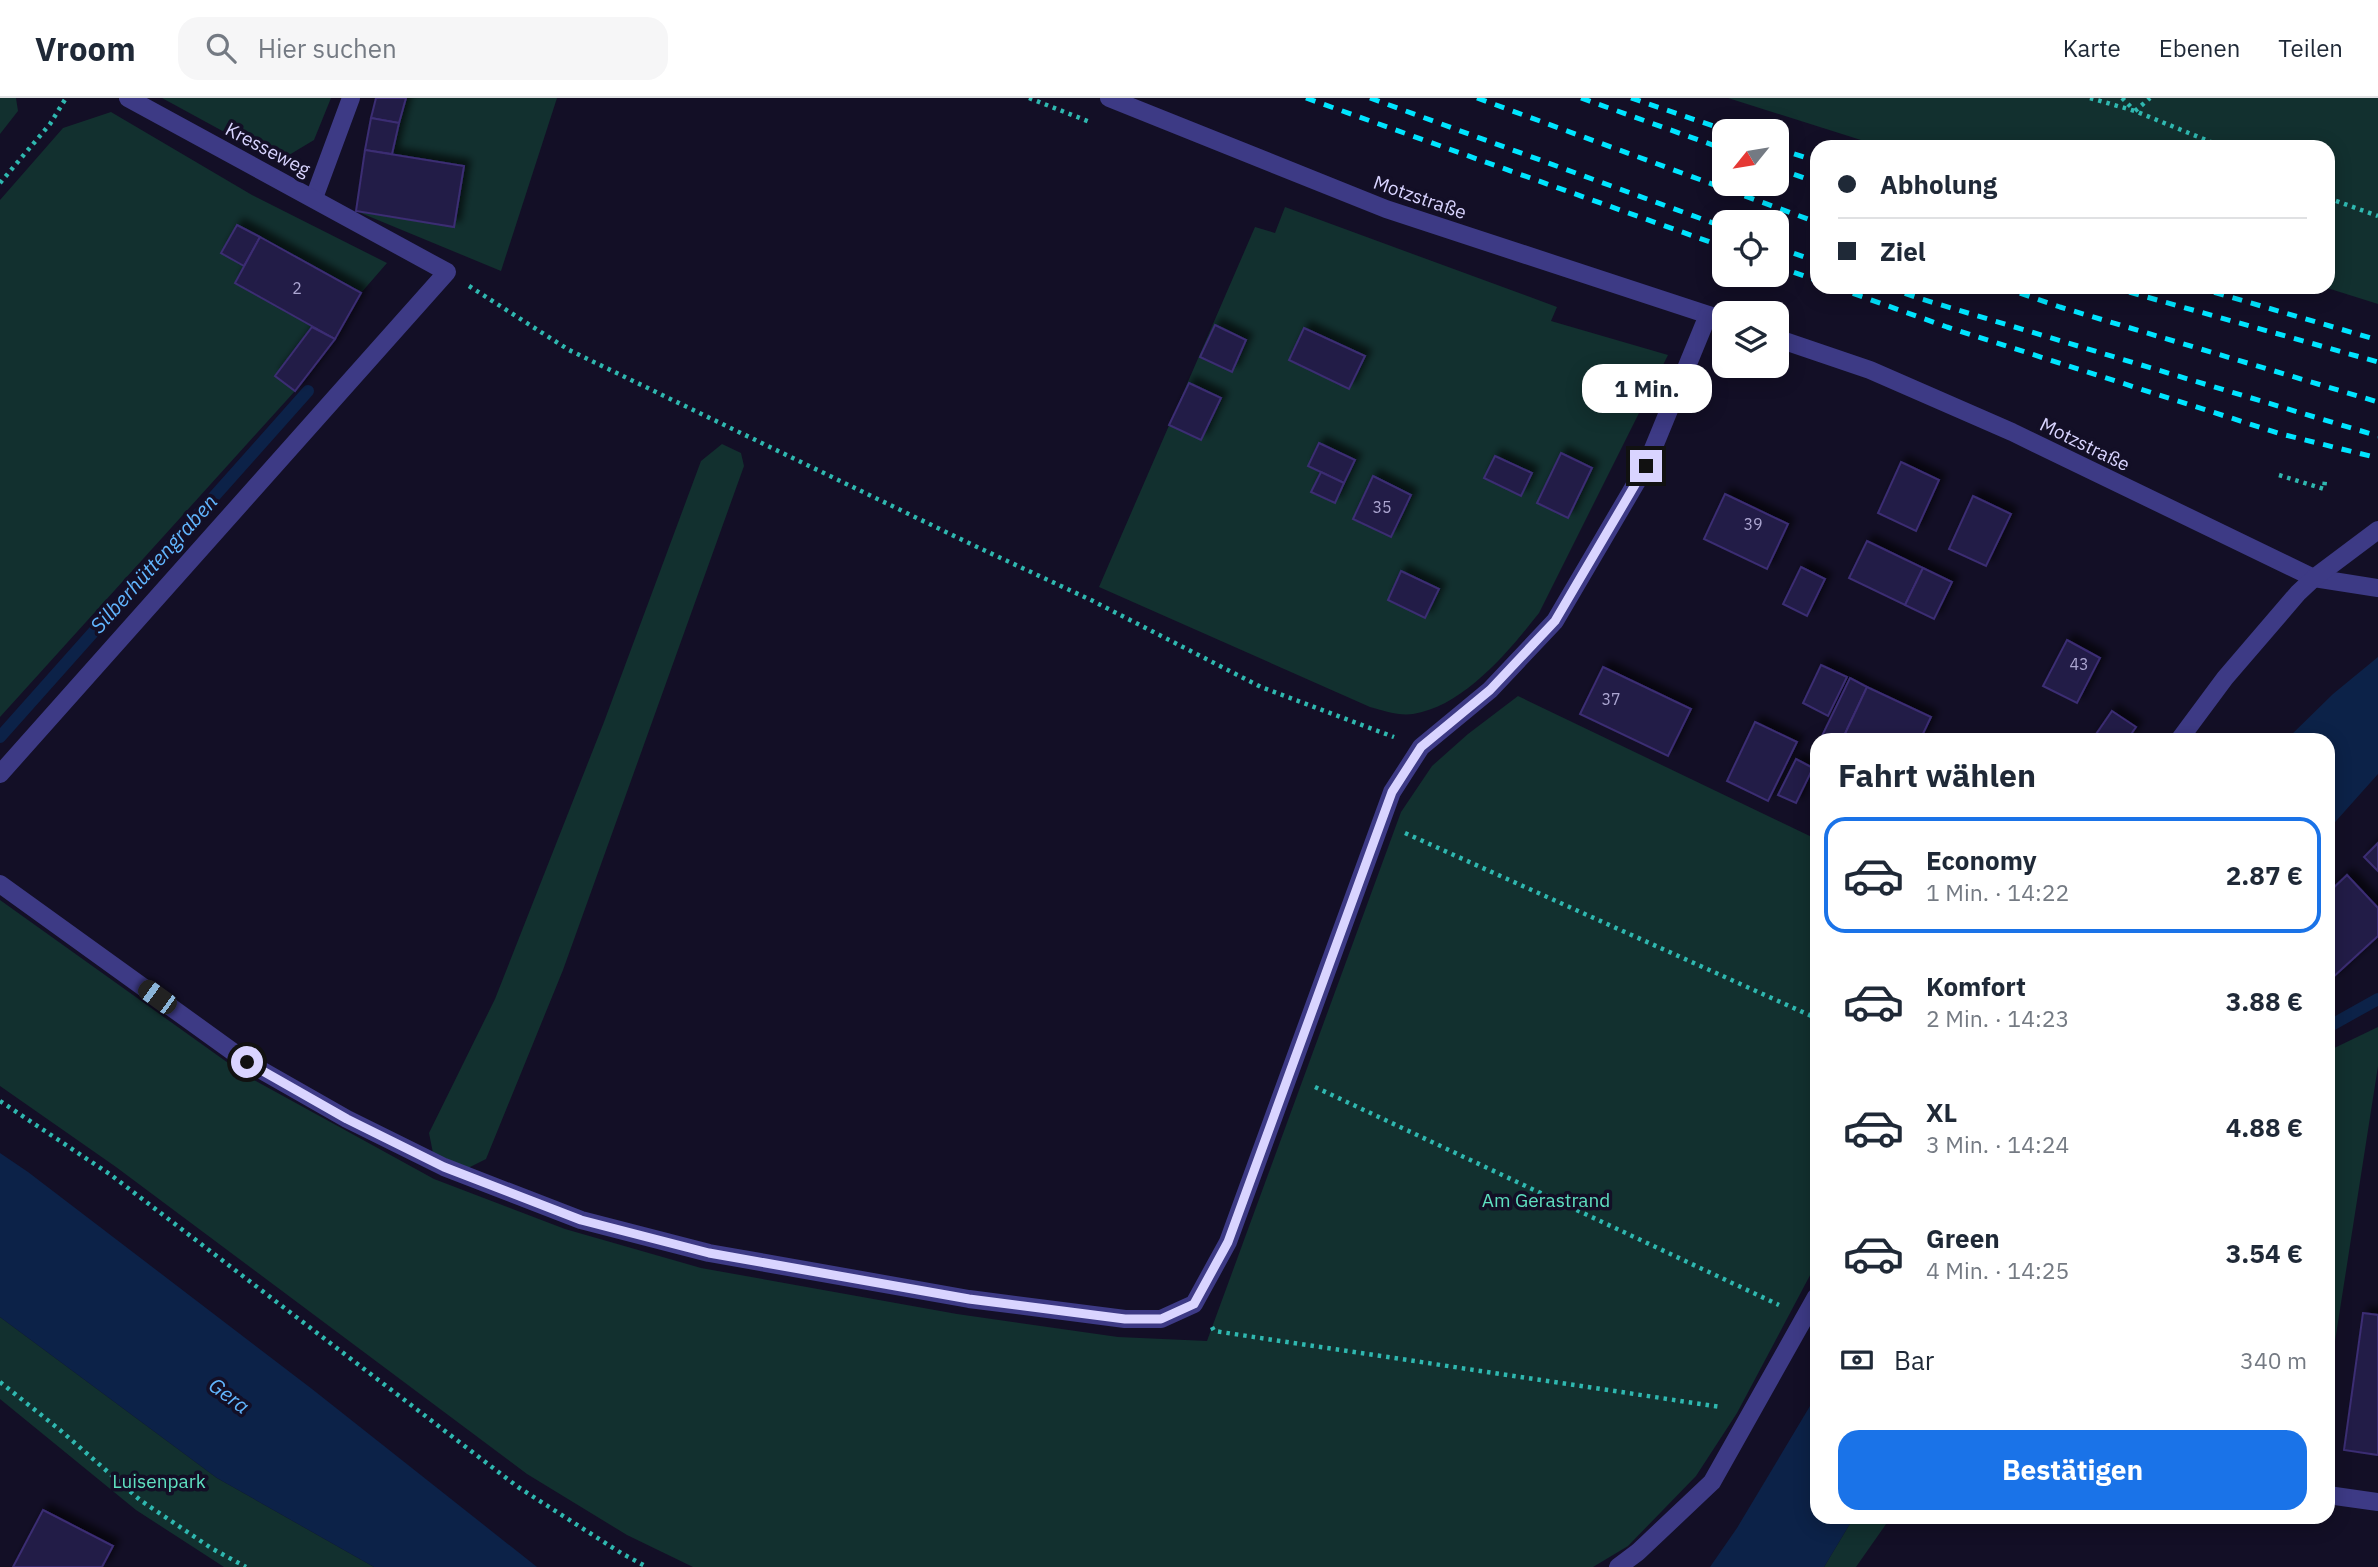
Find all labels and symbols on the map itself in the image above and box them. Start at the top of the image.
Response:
street label: Kresseweg [221,117,315,181]
north arrow [1712,119,1788,196]
street label: Motzstraße [1370,170,1470,224]
house number: 2 [292,278,302,298]
callout: 1 Min. [1581,364,1711,414]
street label: Motzstraße [2036,412,2134,476]
route end [1630,450,1662,482]
water label: Silberhüttengraben [83,488,223,639]
house number: 35 [1372,497,1392,517]
house number: 39 [1743,514,1763,534]
house number: 43 [2069,654,2089,674]
house number: 37 [1601,689,1621,709]
car [134,976,181,1018]
route start [231,1046,263,1078]
park label: Am Gerastrand [1482,1188,1610,1212]
water label: Gera [203,1371,256,1420]
park label: Luisenpark [112,1469,206,1493]

